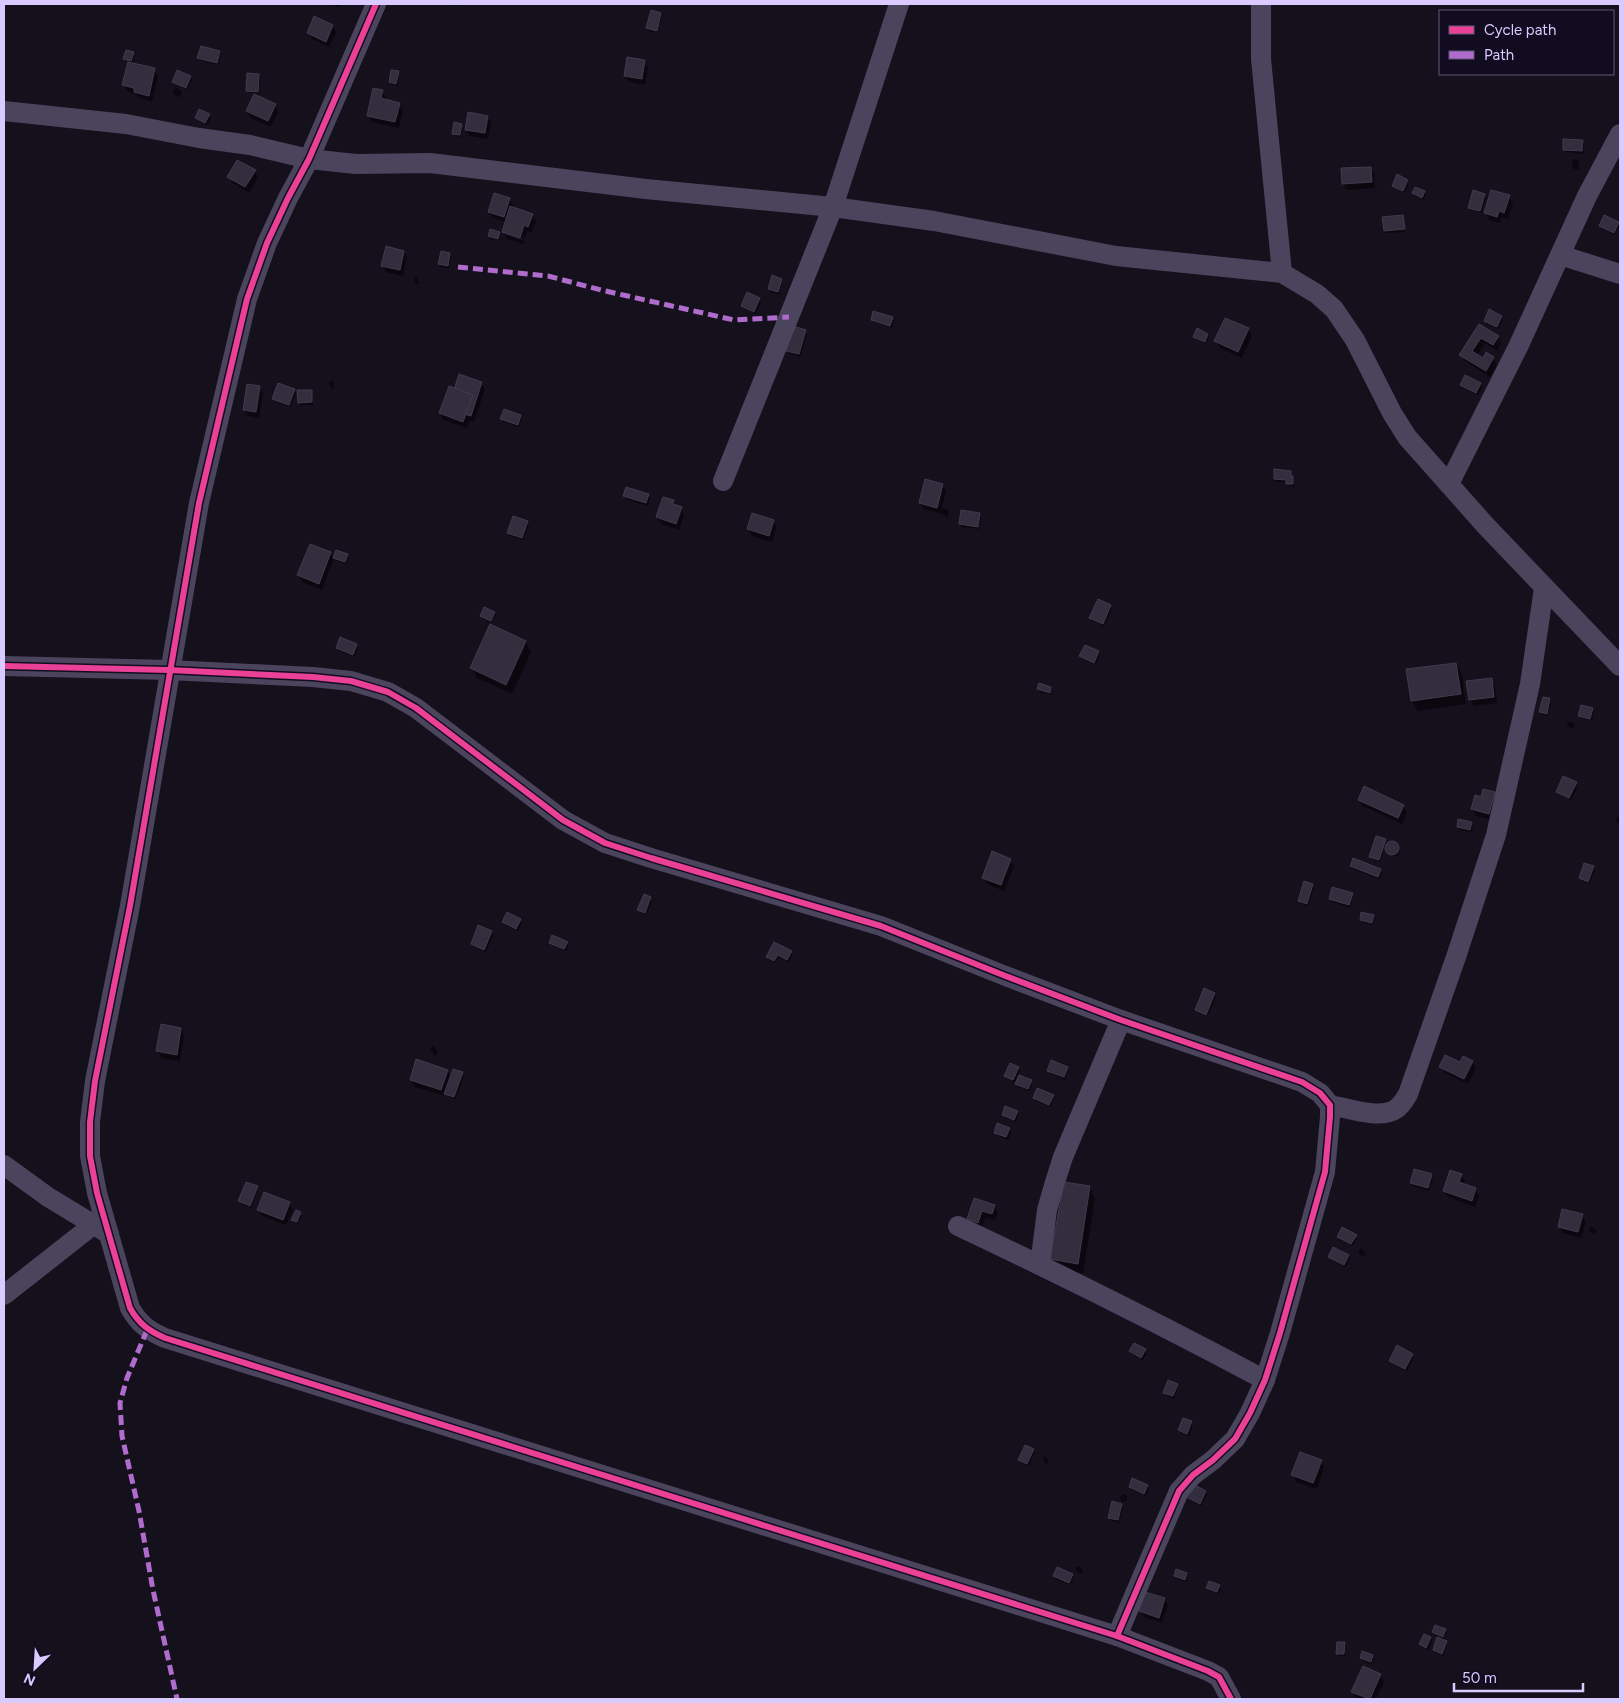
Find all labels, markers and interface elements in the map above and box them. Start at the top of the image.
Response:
legend [1439,10,1614,75]
text: Cycle path [1484,21,1556,39]
text: Path [1484,46,1514,64]
north arrow [10,1643,60,1693]
scale bar [1454,1660,1583,1692]
text: N [21,1669,38,1689]
text: 50 m [1462,1669,1497,1687]

